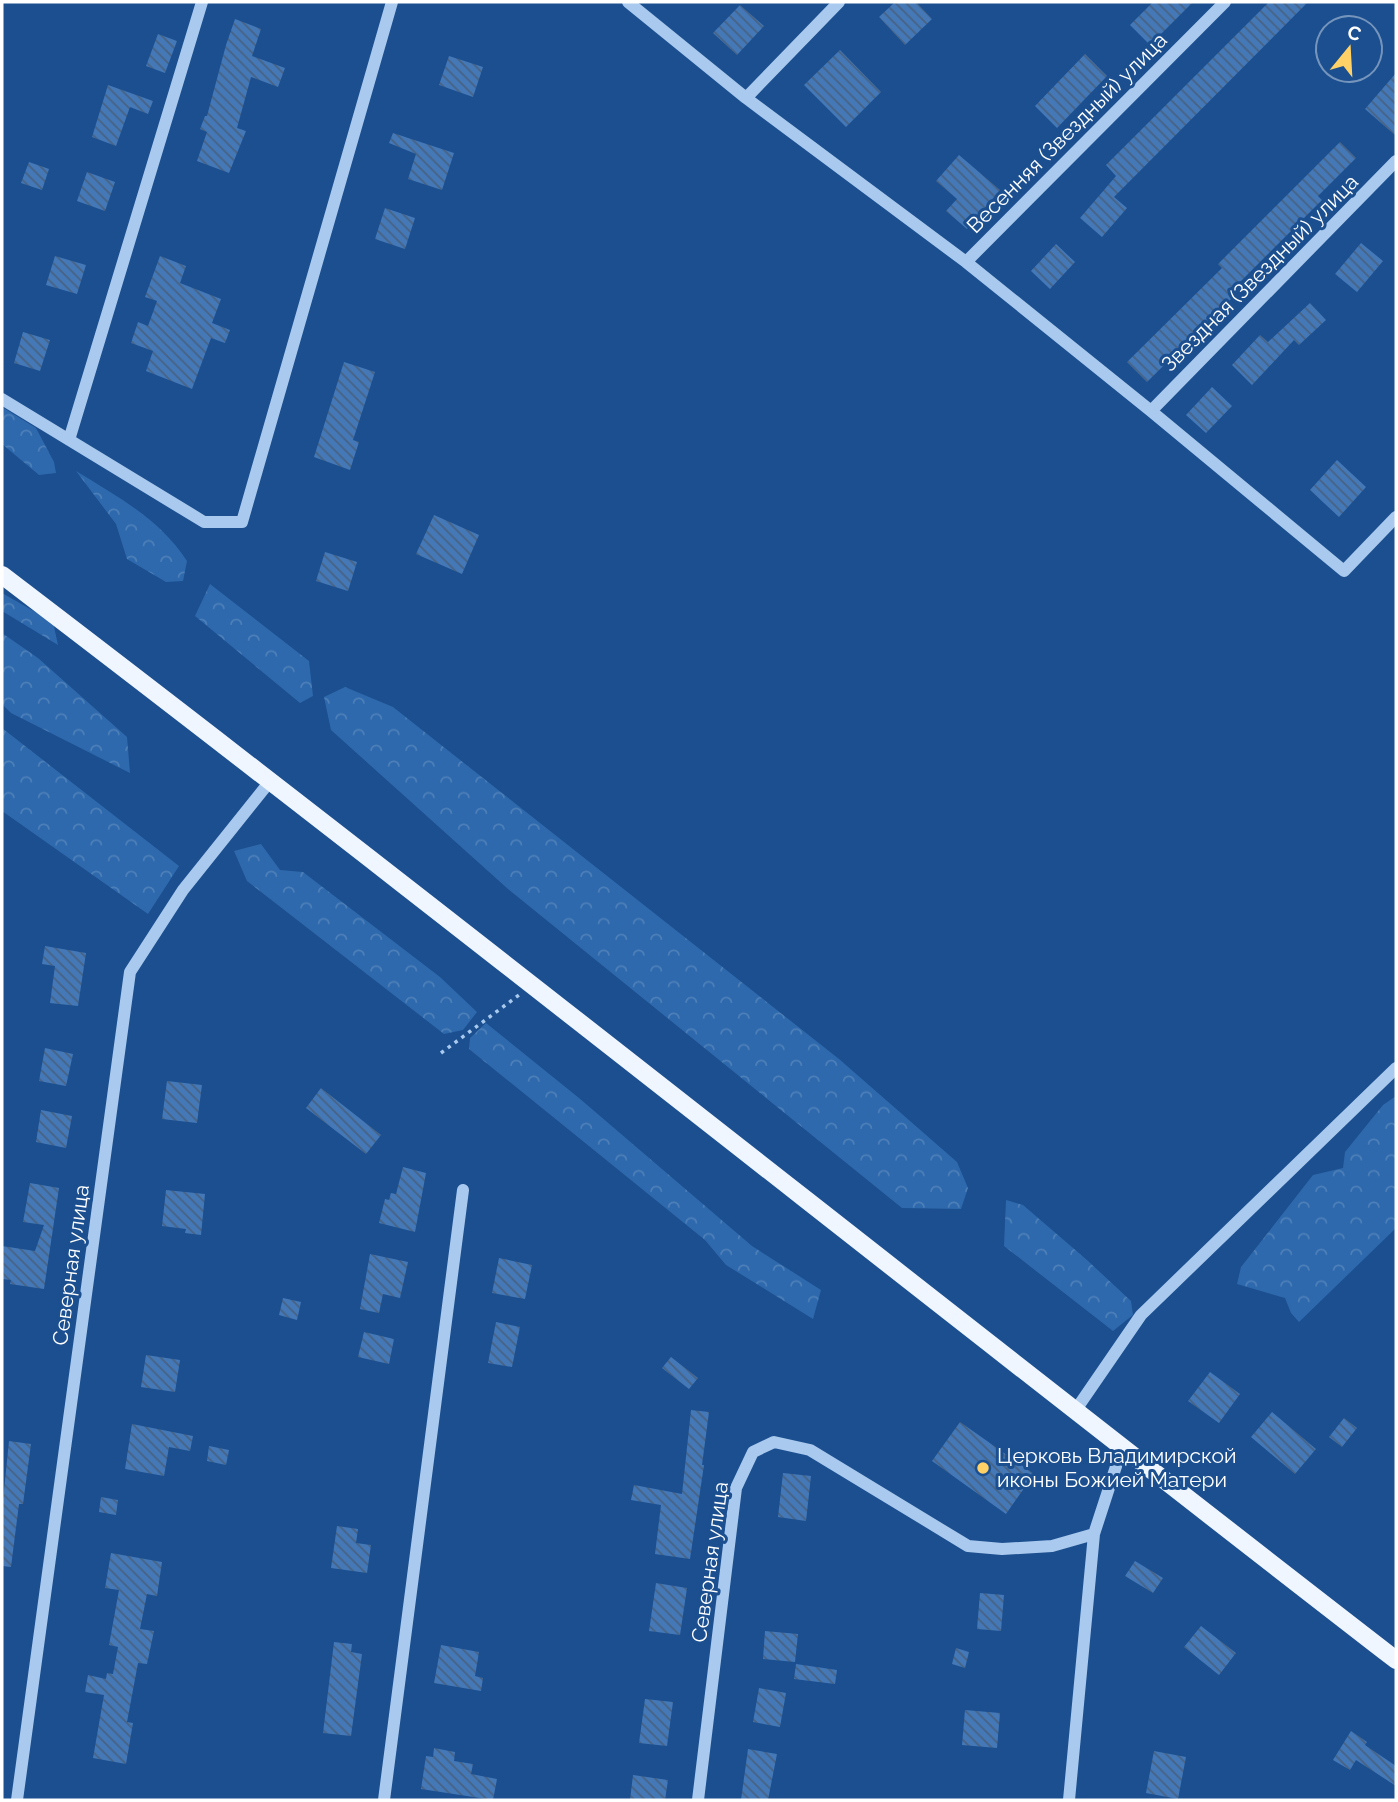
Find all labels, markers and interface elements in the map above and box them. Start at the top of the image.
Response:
north arrow [1314,14,1384,84]
text: С [1345,20,1364,45]
street label: Весенняя (Звездный) улица [961,27,1172,238]
street label: Звездная (Звездный) улица [1156,169,1363,376]
street label: Северная улица [47,1183,94,1347]
place label: Церковь Владимирской иконы Божией Матери [997,1443,1236,1492]
marker: Церковь Владимирской иконы Божией Матери [975,1460,991,1476]
street label: Северная улица [686,1480,733,1644]

